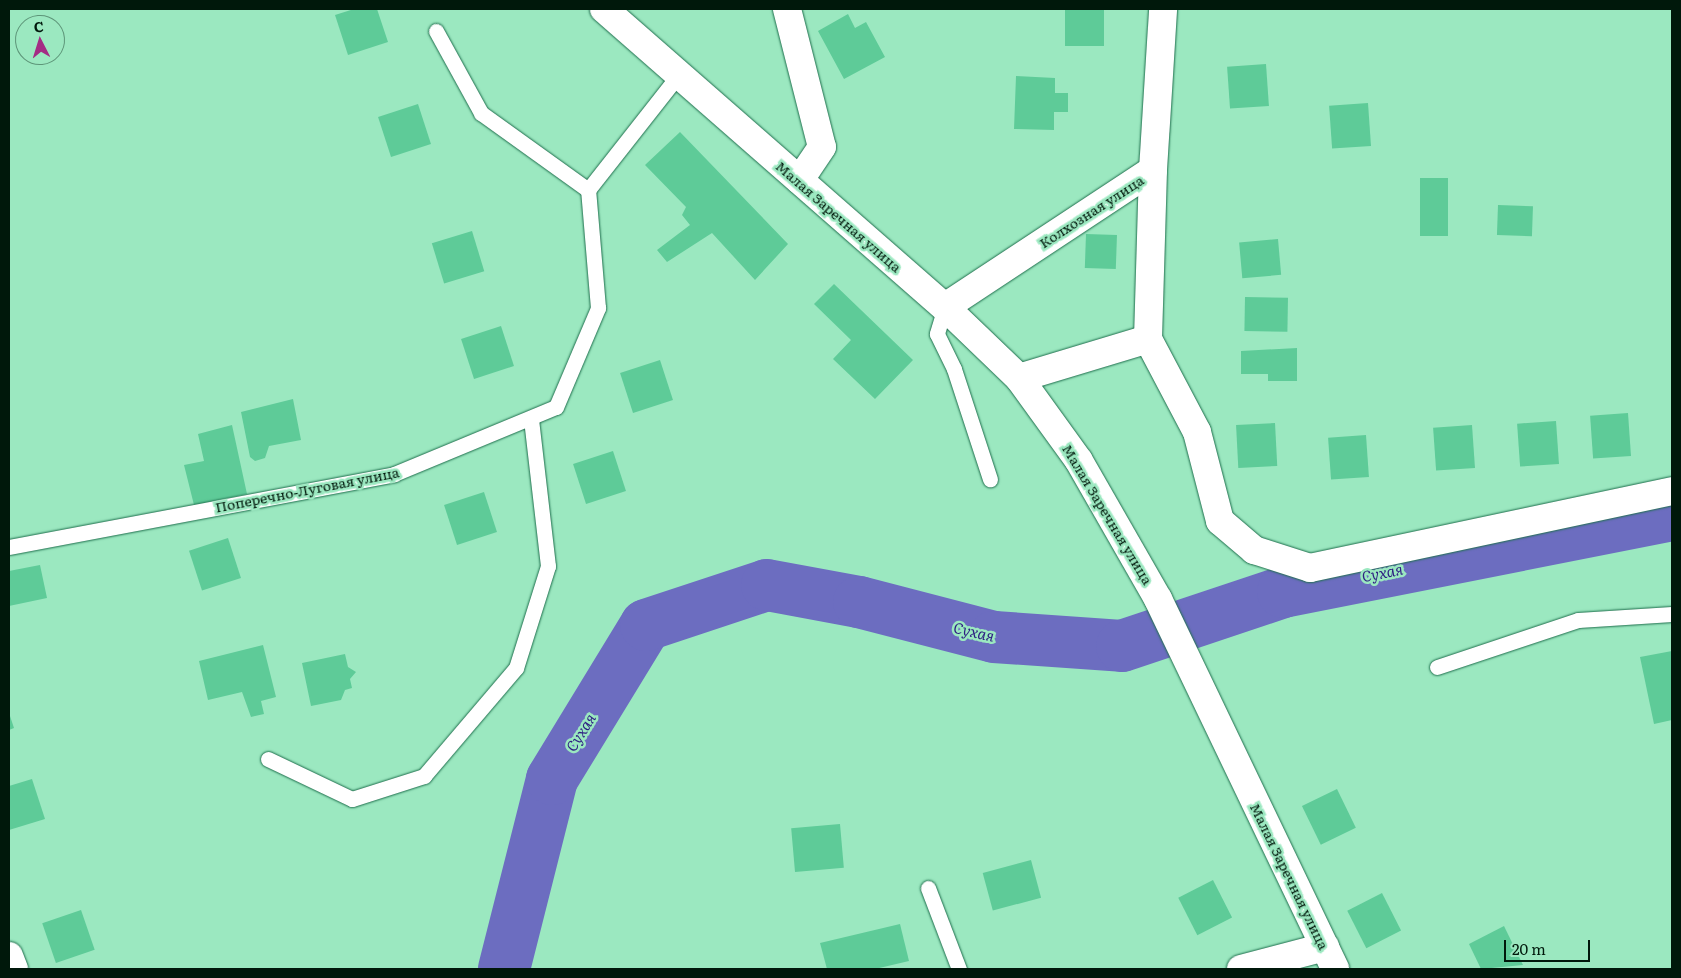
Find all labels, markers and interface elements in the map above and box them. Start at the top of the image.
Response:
north arrow [15,15,65,65]
text: С [33,16,45,36]
street label: Малая Заречная улица [773,157,905,275]
street label: Колхозная улица [1036,171,1146,251]
street label: Малая Заречная улица [1059,441,1157,587]
street label: Поперечно-Луговая улица [214,463,400,515]
water label: Сухая [1360,559,1404,585]
water label: Сухая [952,618,996,644]
water label: Сухая [561,710,599,754]
street label: Малая Заречная улица [1247,800,1333,952]
scale bar [1506,930,1592,962]
text: 20 m [1512,937,1546,960]

